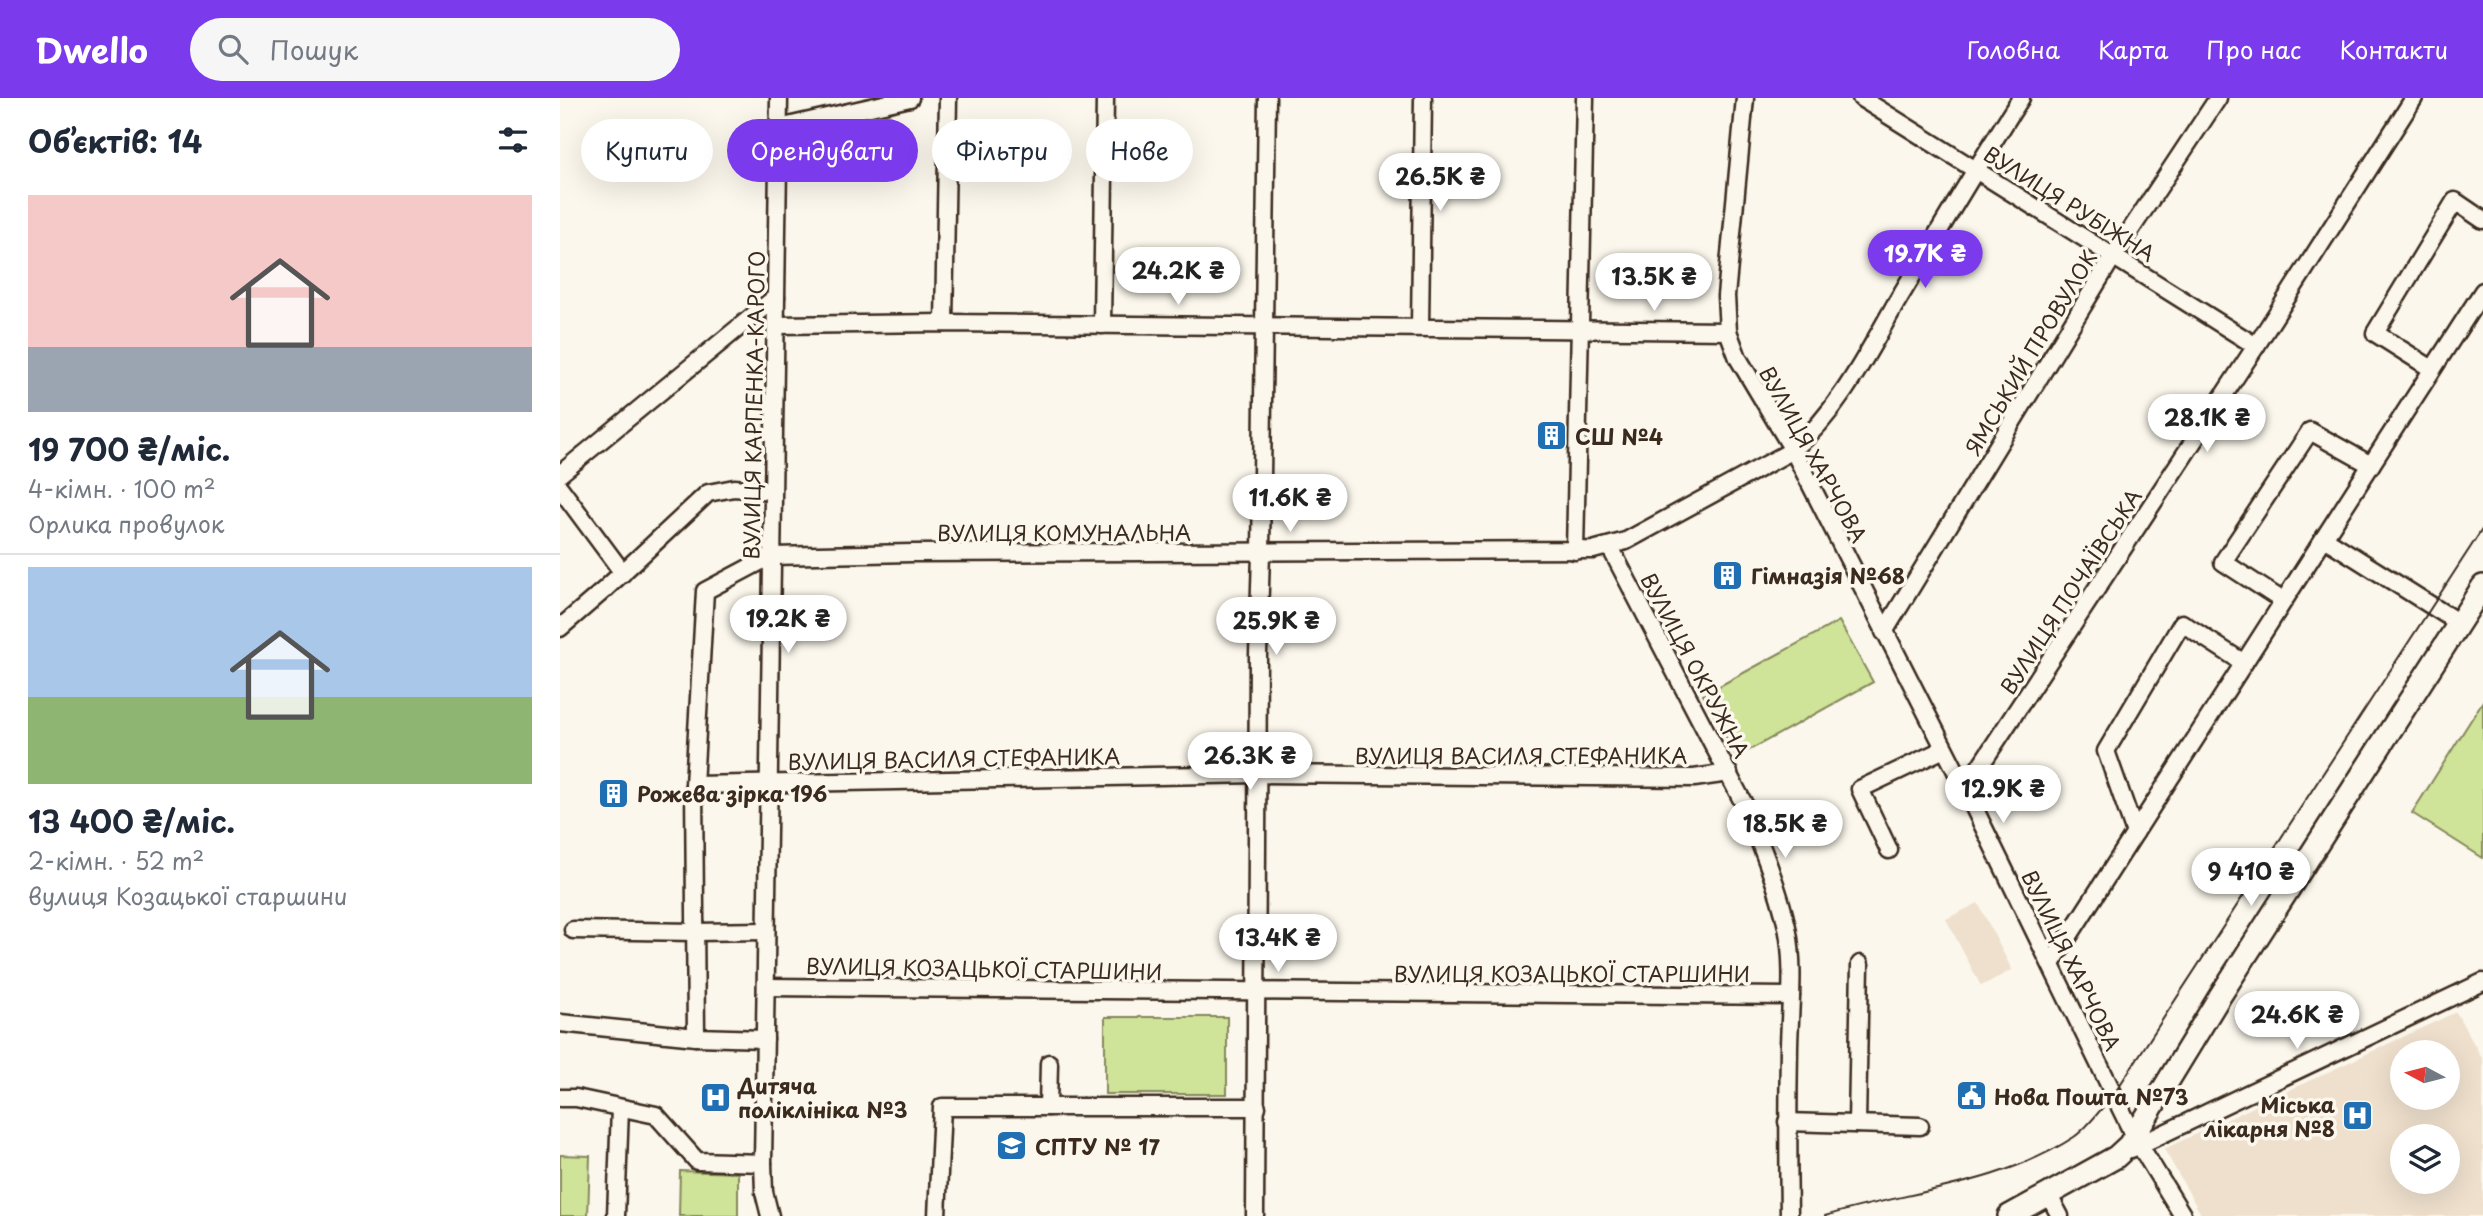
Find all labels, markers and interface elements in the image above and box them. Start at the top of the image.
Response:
search box [190,18,680,81]
text: Dwello [35,24,148,74]
icon: search [214,30,252,68]
text: Пошук [270,30,358,69]
text: Головна [1967,31,2060,67]
text: Карта [2098,31,2168,67]
text: Про нас [2206,31,2301,67]
text: Контакти [2339,31,2448,67]
text: Об’єктів: 14 [28,118,202,163]
chip: Купити [581,119,713,182]
chip: Орендувати [727,119,918,182]
chip: Фільтри [932,119,1072,182]
chip: Нове [1086,119,1193,182]
icon: filters [494,121,532,159]
street label: ВУЛИЦЯ РУБІЖНА [1978,137,2162,269]
pin: 26.5K ₴ [1375,153,1505,213]
text: 26.5K ₴ [1395,158,1485,193]
pin: 19.7K ₴ [1860,230,1990,290]
text: 19.7K ₴ [1884,235,1966,270]
icon: home [217,240,343,366]
street label: ЯМСЬКИЙ ПРОВУЛОК [1956,244,2104,460]
pin: 24.2K ₴ [1113,248,1243,307]
street label: ВУЛИЦЯ КАРПЕНКА-КАРОГО [734,250,772,560]
text: 24.2K ₴ [1131,252,1225,287]
pin: 13.5K ₴ [1589,254,1719,313]
text: 13.5K ₴ [1611,258,1697,293]
street label: ВУЛИЦЯ ХАРЧОВА [1752,360,1876,548]
pin: 28.1K ₴ [2142,394,2272,454]
text: 28.1K ₴ [2164,399,2250,434]
building icon: СШ №4 [1535,419,1569,453]
place label: СШ №4 [1575,420,1663,452]
text: 19 700 ₴/міс. [28,426,230,471]
text: 4-кімн. · 100 m² [28,471,216,506]
pin: 11.6K ₴ [1225,474,1355,534]
text: 11.6K ₴ [1248,479,1332,514]
street label: ВУЛИЦЯ ПОЧАЇВСЬКА [1991,482,2149,700]
text: Орлика провулок [28,506,224,541]
street label: ВУЛИЦЯ КОМУНАЛЬНА [937,516,1191,548]
building icon: Гімназія №68 [1711,558,1745,592]
place label: Гімназія №68 [1751,559,1905,591]
street label: ВУЛИЦЯ ОКРУЖНА [1634,567,1758,763]
pin: 19.2K ₴ [723,596,853,655]
pin: 25.9K ₴ [1211,598,1341,657]
text: 19.2K ₴ [746,600,830,635]
text: 25.9K ₴ [1232,602,1320,637]
icon: home [217,612,343,738]
pin: 26.3K ₴ [1185,732,1315,792]
text: 26.3K ₴ [1204,737,1296,772]
street label: ВУЛИЦЯ ВАСИЛЯ СТЕФАНИКА [787,739,1121,777]
street label: ВУЛИЦЯ ВАСИЛЯ СТЕФАНИКА [1355,739,1687,771]
pin: 12.9K ₴ [1938,766,2068,825]
text: 12.9K ₴ [1961,770,2045,805]
building icon: Рожева зірка 196 [597,776,631,810]
place label: Рожева зірка 196 [637,777,827,809]
text: 13 400 ₴/міс. [28,798,235,843]
pin: 18.5K ₴ [1720,800,1850,860]
text: 18.5K ₴ [1743,805,1827,840]
text: 2-кімн. · 52 m² [28,843,204,878]
pin: 9 410 ₴ [2186,848,2316,908]
text: 9 410 ₴ [2207,853,2295,888]
street label: ВУЛИЦЯ ХАРЧОВА [2014,864,2130,1056]
text: вулиця Козацької старшини [28,878,348,913]
pin: 13.4K ₴ [1213,914,1343,974]
text: 13.4K ₴ [1235,919,1321,954]
street label: ВУЛИЦЯ КОЗАЦЬКОЇ СТАРШИНИ [806,949,1162,987]
street label: ВУЛИЦЯ КОЗАЦЬКОЇ СТАРШИНИ [1394,957,1750,989]
pin: 24.6K ₴ [2232,992,2362,1051]
text: 24.6K ₴ [2250,996,2344,1031]
north arrow [2390,1040,2460,1110]
map controls [2390,1040,2460,1194]
place label: Дитяча поліклініка №3 [737,1069,907,1125]
public building icon: Нова Пошта №73 [1954,1079,1988,1113]
hospital icon: Дитяча поліклініка №3 [698,1080,732,1114]
place label: Нова Пошта №73 [1994,1080,2189,1112]
place label: Міська лікарня №8 [2204,1088,2335,1144]
hospital icon: Міська лікарня №8 [2341,1099,2375,1133]
button: layers [2390,1124,2460,1194]
school or university icon: СПТУ № 17 [995,1129,1029,1163]
place label: СПТУ № 17 [1035,1130,1160,1162]

